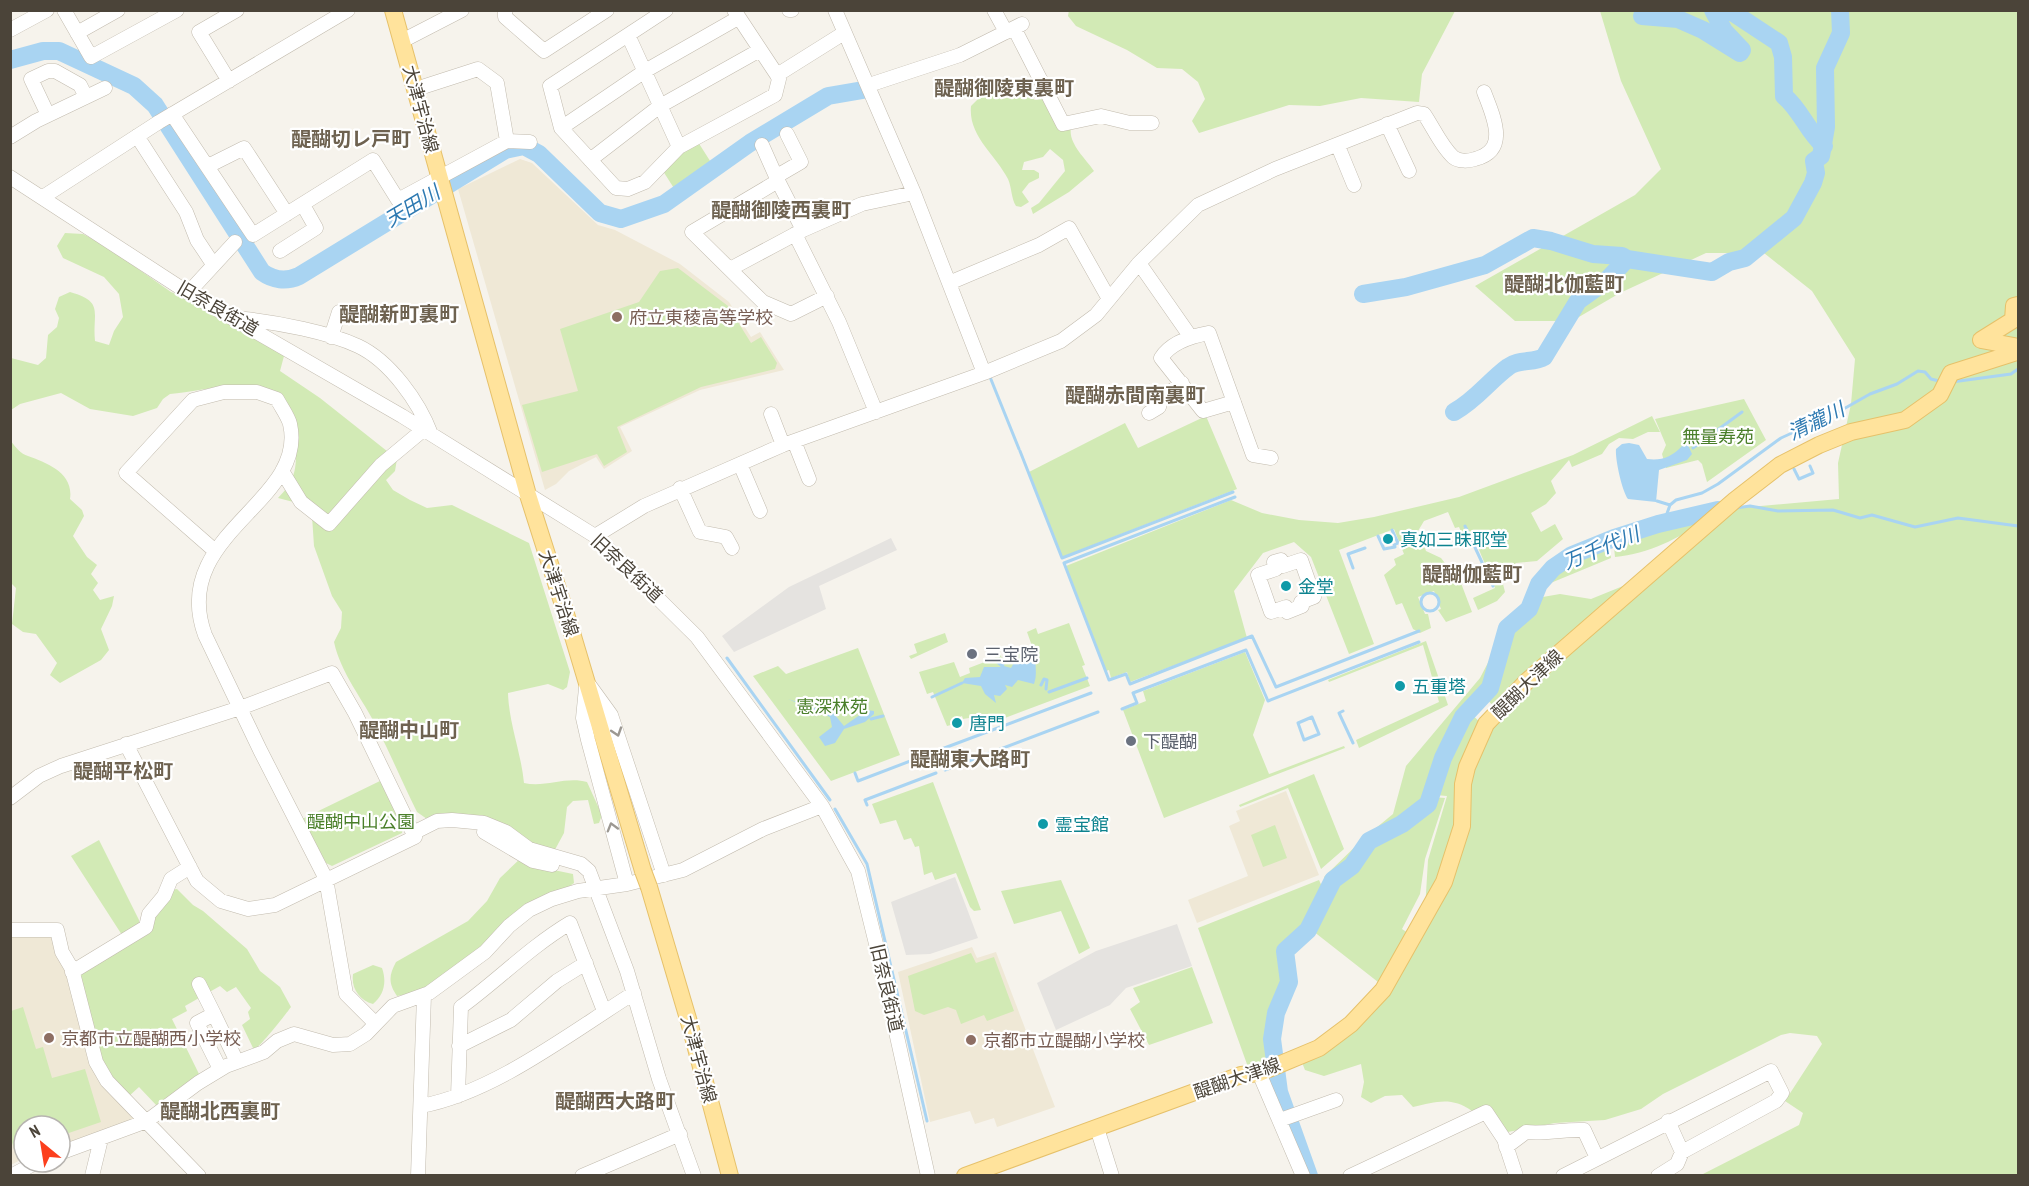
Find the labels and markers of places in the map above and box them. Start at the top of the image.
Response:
place label: 府立東稜高等学校 [629,306,773,329]
marker: 府立東稜高等学校 [610,310,624,324]
place label: 真如三昧耶堂 [1400,528,1508,551]
marker: 真如三昧耶堂 [1381,532,1395,546]
place label: 金堂 [1298,575,1334,598]
marker: 金堂 [1279,579,1293,593]
place label: 三宝院 [984,643,1038,666]
marker: 三宝院 [965,647,979,661]
place label: 五重塔 [1412,675,1466,698]
marker: 五重塔 [1393,679,1407,693]
place label: 唐門 [969,712,1005,735]
marker: 唐門 [950,716,964,730]
place label: 下醍醐 [1143,730,1197,753]
marker: 下醍醐 [1124,734,1138,748]
place label: 霊宝館 [1055,813,1109,836]
marker: 霊宝館 [1036,817,1050,831]
place label: 京都市立醍醐西小学校 [61,1027,241,1050]
place label: 京都市立醍醐小学校 [983,1029,1145,1052]
marker: 京都市立醍醐西小学校 [42,1031,56,1045]
marker: 京都市立醍醐小学校 [964,1033,978,1047]

